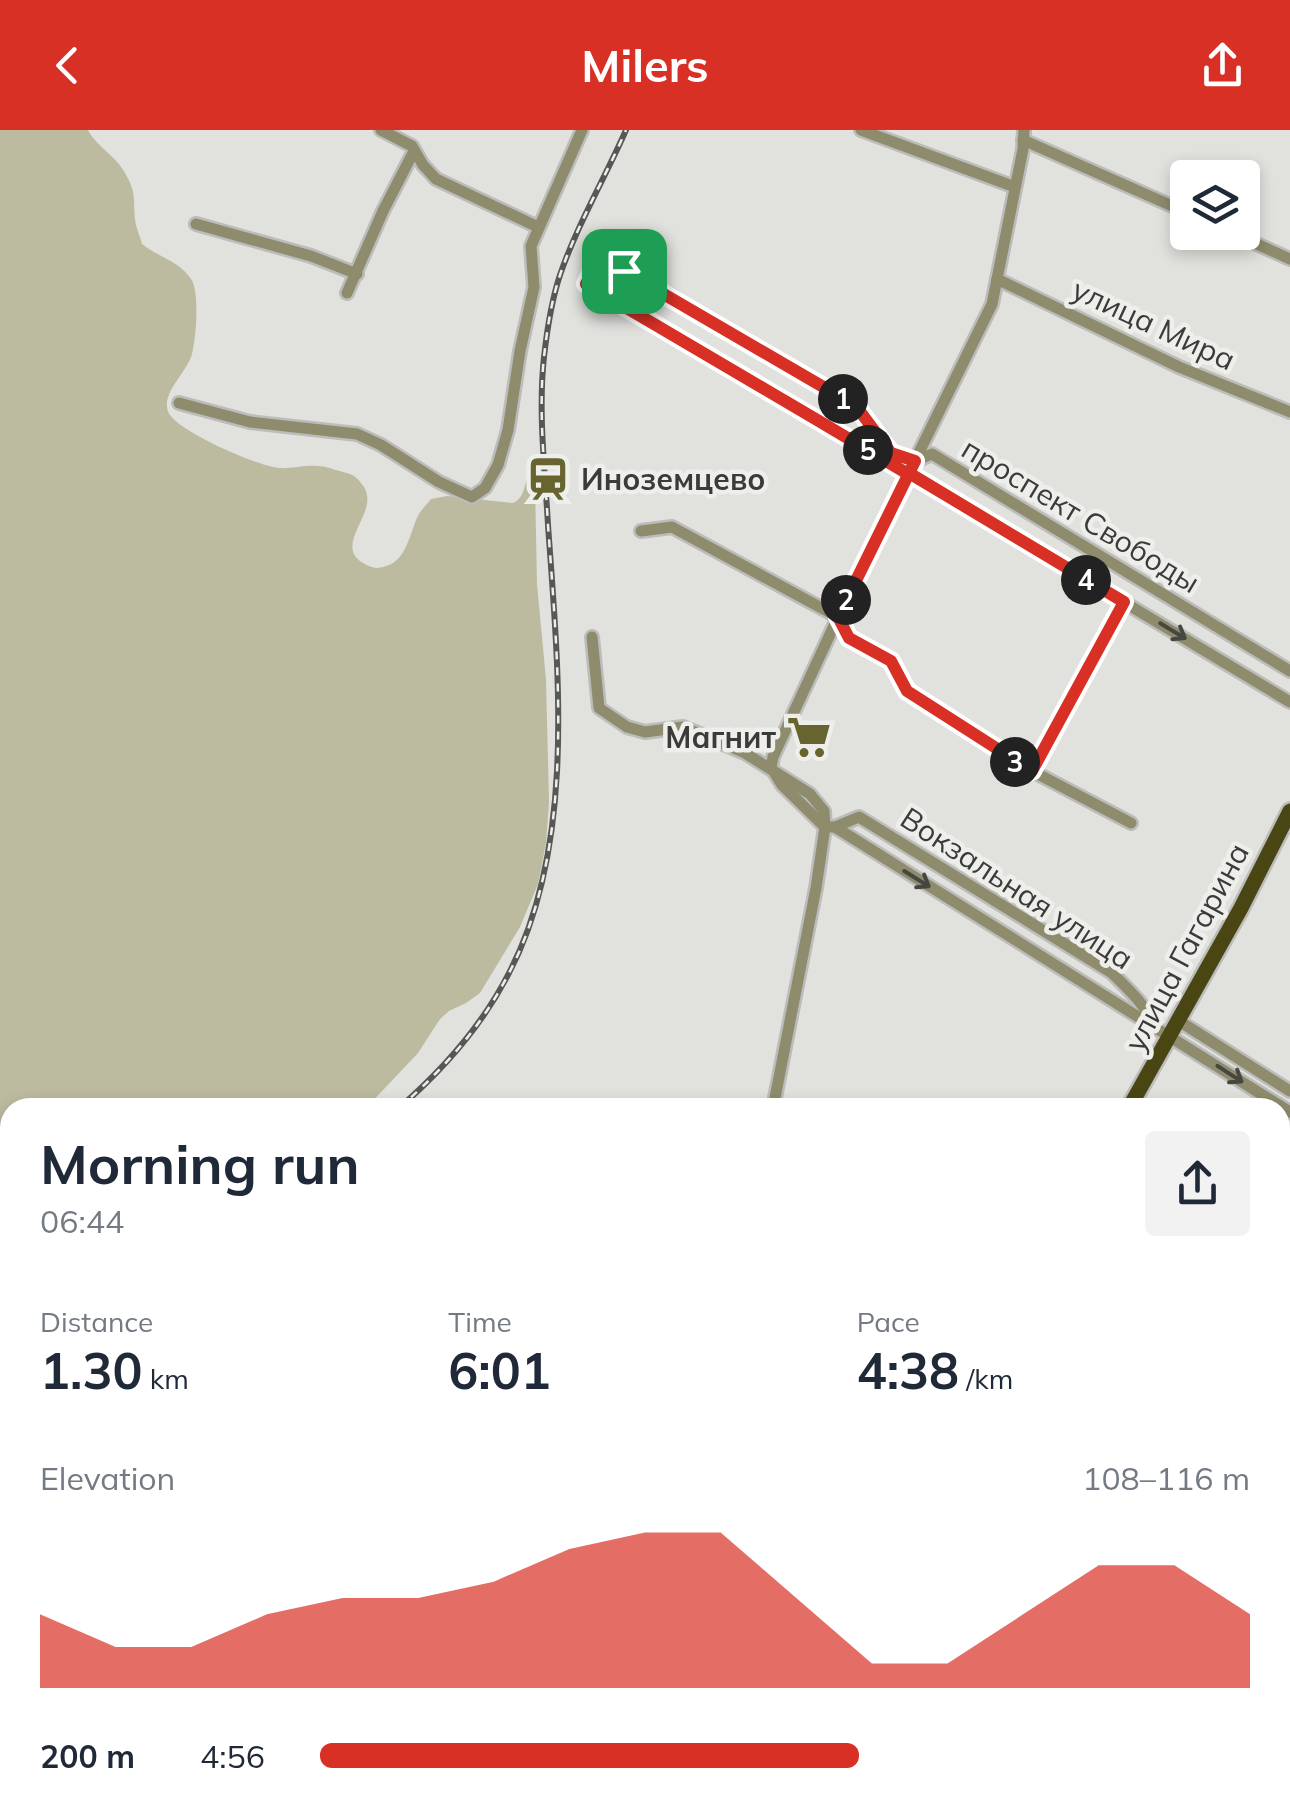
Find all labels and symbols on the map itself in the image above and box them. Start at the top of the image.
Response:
pin [582,229,667,314]
street label: улица Мира [1066,270,1242,378]
pin: 1 [818,374,868,424]
pin: 5 [843,425,893,475]
street label: проспект Свободы [955,429,1207,601]
station icon: Иноземцево [524,455,572,503]
place label: Иноземцево [581,460,766,498]
pin: 4 [1061,555,1111,605]
pin: 2 [821,575,871,625]
one-way arrow [1158,621,1187,641]
supermarket icon: Магнит [785,713,833,761]
place label: Магнит [665,718,776,756]
pin: 3 [990,737,1040,787]
street label: Вокзальная улица [894,799,1140,977]
street label: улица Гагарина [1115,836,1257,1058]
one-way arrow [903,868,931,889]
one-way arrow [1216,1064,1244,1085]

